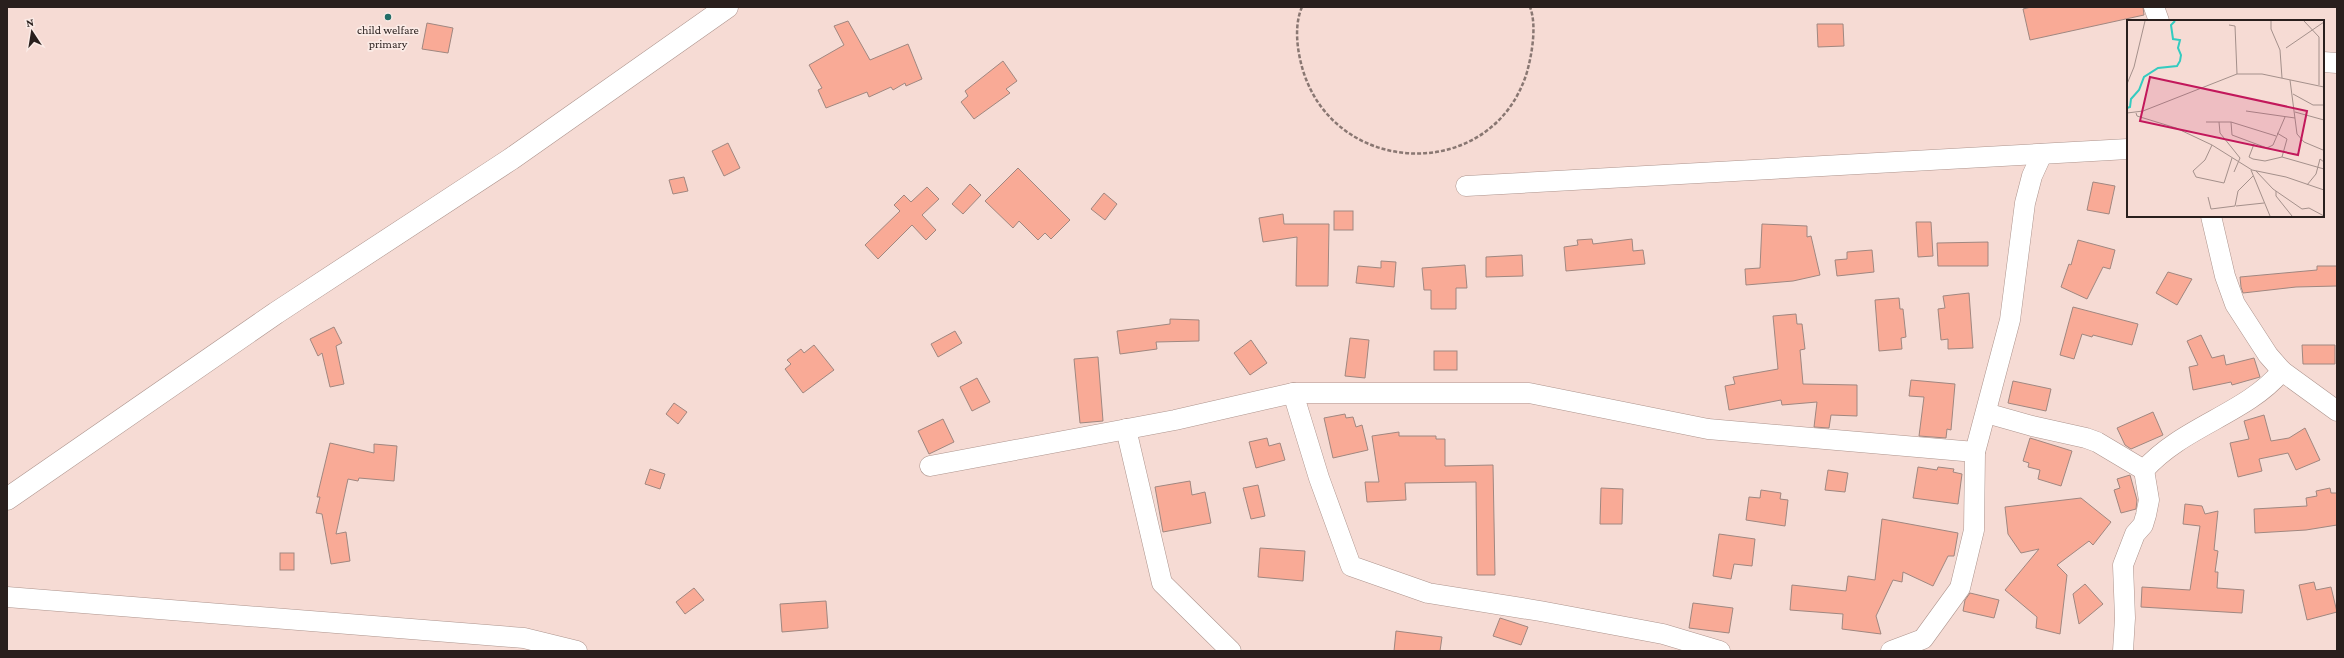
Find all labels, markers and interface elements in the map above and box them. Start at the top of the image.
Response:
north arrow [12,12,52,52]
marker: child welfare primary [383,12,393,22]
text: N [25,15,35,29]
inset map [2127,20,2324,217]
place label: child welfare primary [357,23,419,51]

